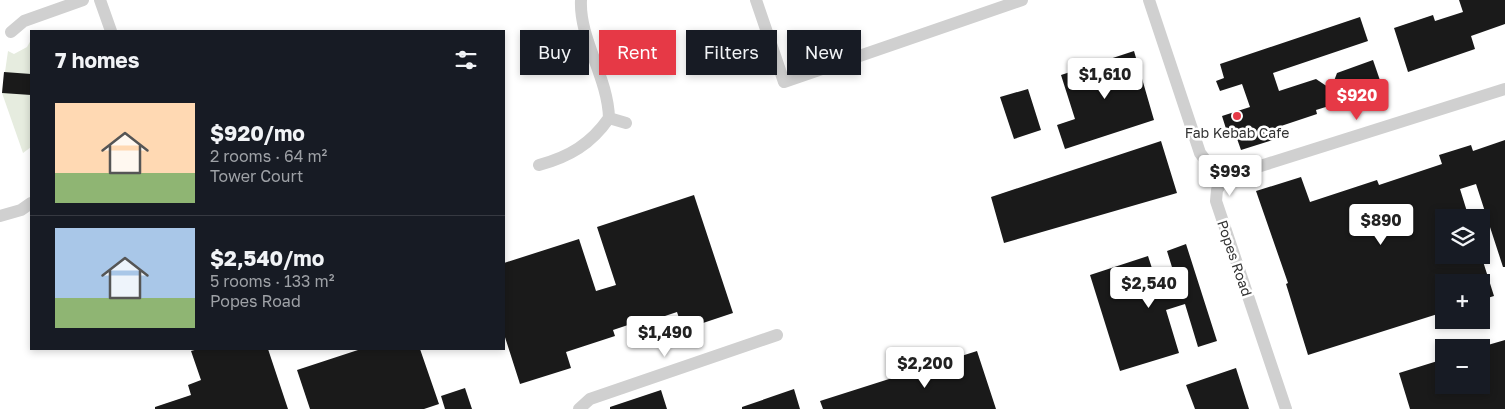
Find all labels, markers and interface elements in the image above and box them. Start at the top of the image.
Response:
chip: Buy [520,30,589,75]
chip: Rent [599,30,676,75]
chip: Filters [686,30,777,75]
chip: New [787,30,861,75]
icon: filters [452,46,480,74]
text: 7 homes [55,47,140,73]
pin: $1,610 [1064,58,1146,100]
text: $1,610 [1079,64,1131,84]
pin: $920 [1327,78,1387,121]
text: $920 [1336,85,1378,105]
marker: Fab Kebab Cafe [1231,110,1243,122]
text: $920/mo [210,120,305,146]
icon: home [95,123,155,183]
place label: Fab Kebab Cafe [1185,124,1289,141]
text: 2 rooms · 64 m² [210,146,327,166]
pin: $993 [1200,154,1260,197]
text: $993 [1210,161,1250,181]
text: Tower Court [210,166,303,186]
pin: $890 [1351,204,1411,246]
map controls [1435,209,1490,394]
button: layers [1435,209,1490,264]
text: $890 [1360,210,1402,230]
street label: Popes Road [1214,218,1256,298]
text: $2,540/mo [210,245,324,271]
icon: home [95,248,155,308]
pin: $2,540 [1108,266,1190,309]
text: 5 rooms · 133 m² [210,271,334,291]
text: $2,540 [1121,273,1177,293]
button: + [1435,274,1490,329]
text: Popes Road [210,291,301,311]
pin: $1,490 [624,316,706,358]
text: $1,490 [638,322,692,342]
button: − [1435,339,1490,394]
pin: $2,200 [884,346,966,389]
text: $2,200 [897,353,953,373]

